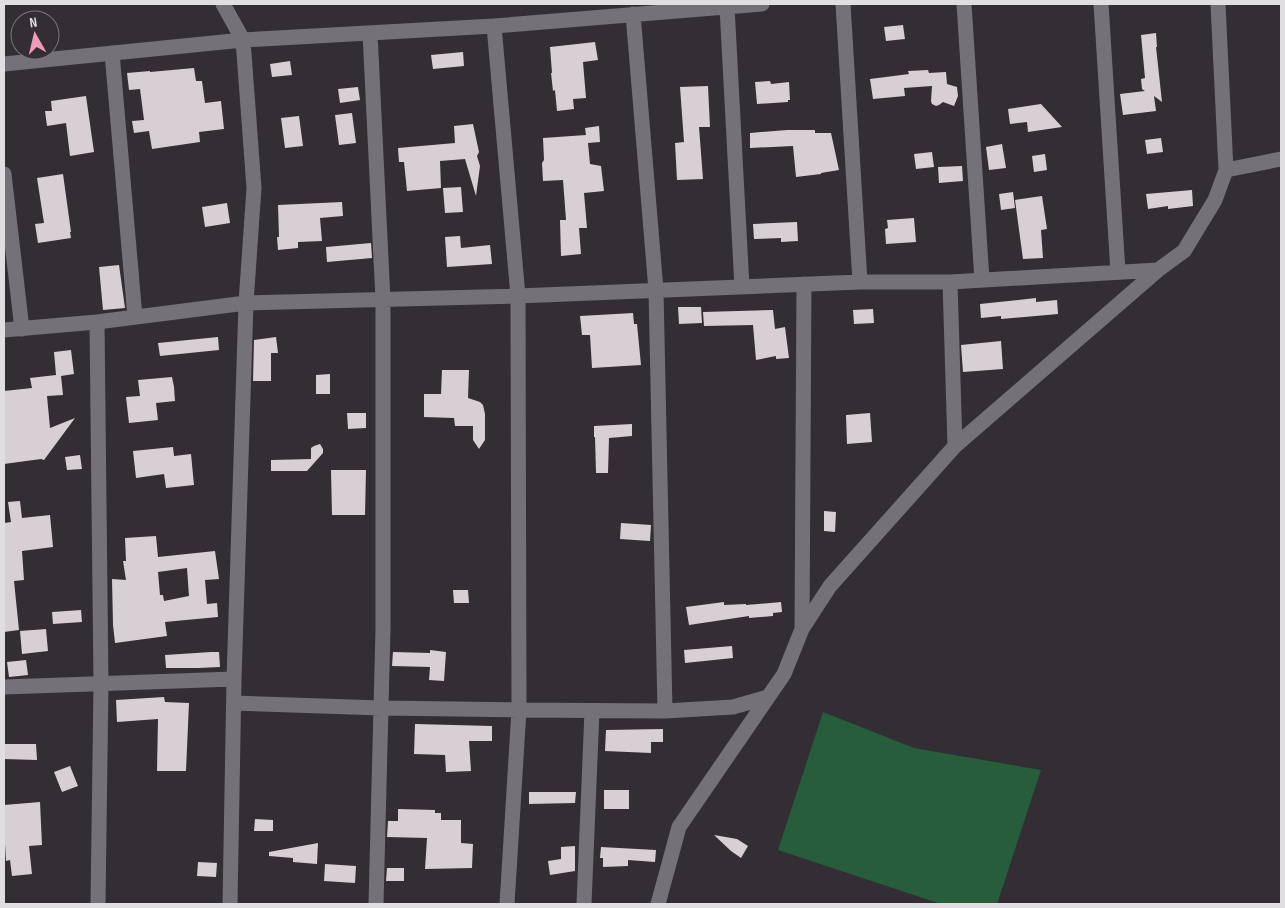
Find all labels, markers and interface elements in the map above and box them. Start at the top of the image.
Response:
north arrow [10,10,60,60]
text: N [28,14,38,32]

